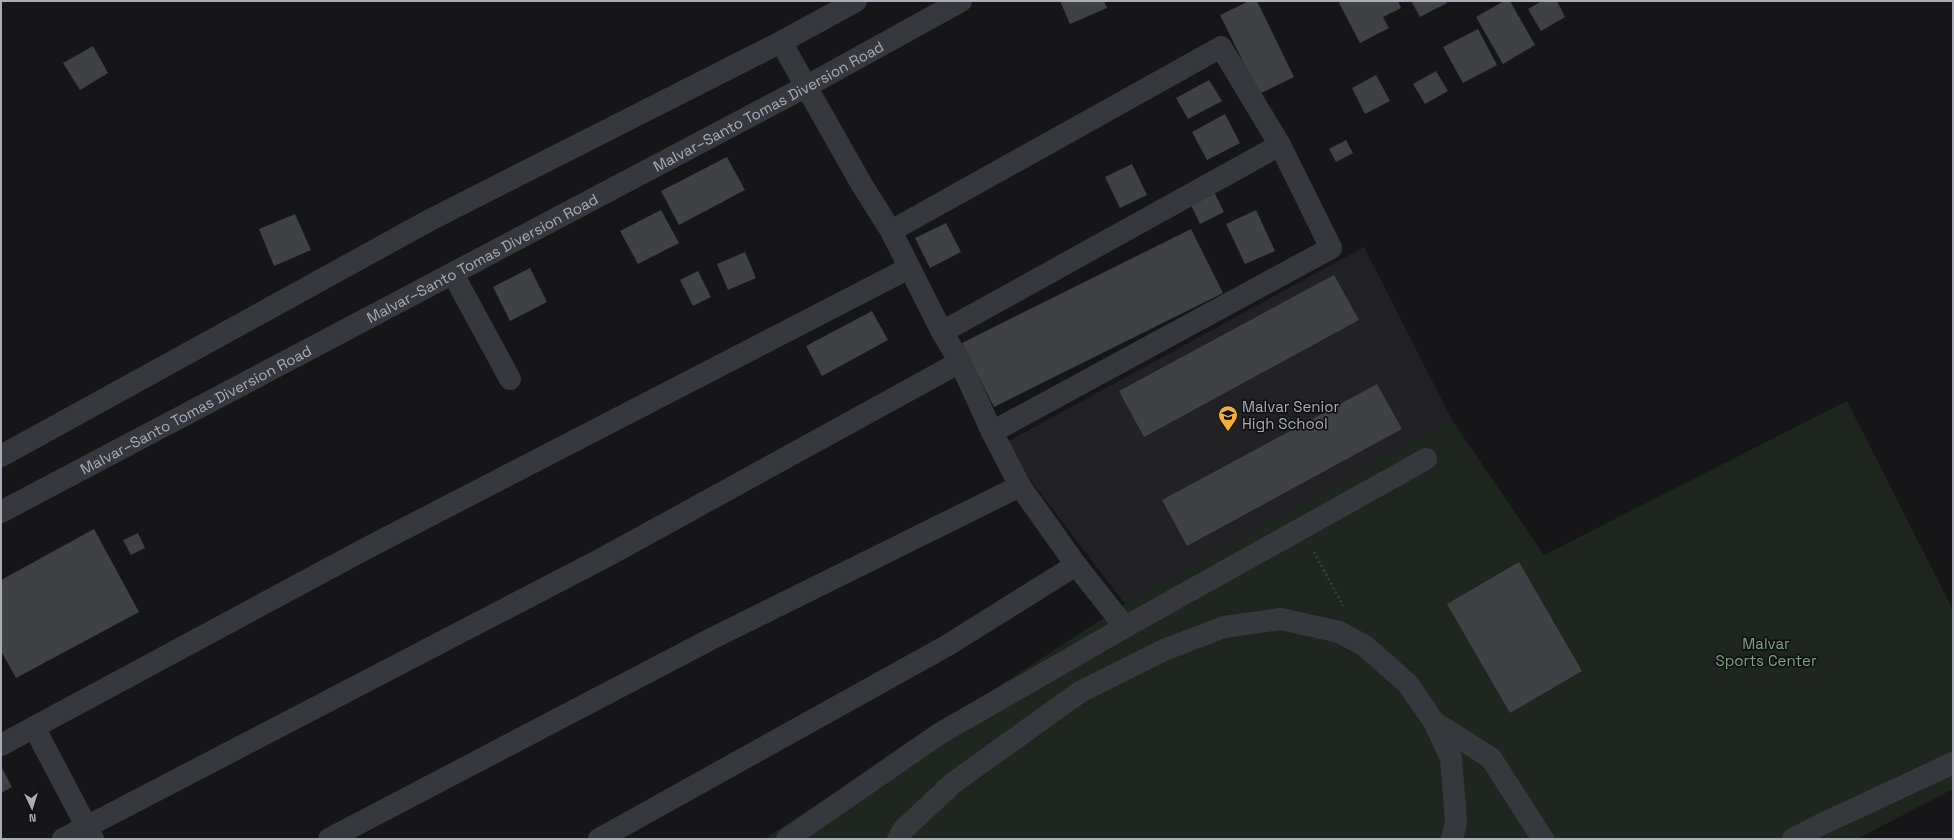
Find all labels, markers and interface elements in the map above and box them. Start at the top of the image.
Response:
street label: Malvar–Santo Tomas Diversion Road [649,36,887,175]
street label: Malvar–Santo Tomas Diversion Road [363,189,601,327]
street label: Malvar–Santo Tomas Diversion Road [77,340,314,478]
place label: Malvar Senior High School [1242,397,1339,433]
school or university icon: Malvar Senior High School [1217,404,1239,432]
park label: Malvar Sports Center [1715,634,1817,670]
north arrow [12,788,52,828]
text: N [29,811,37,825]

